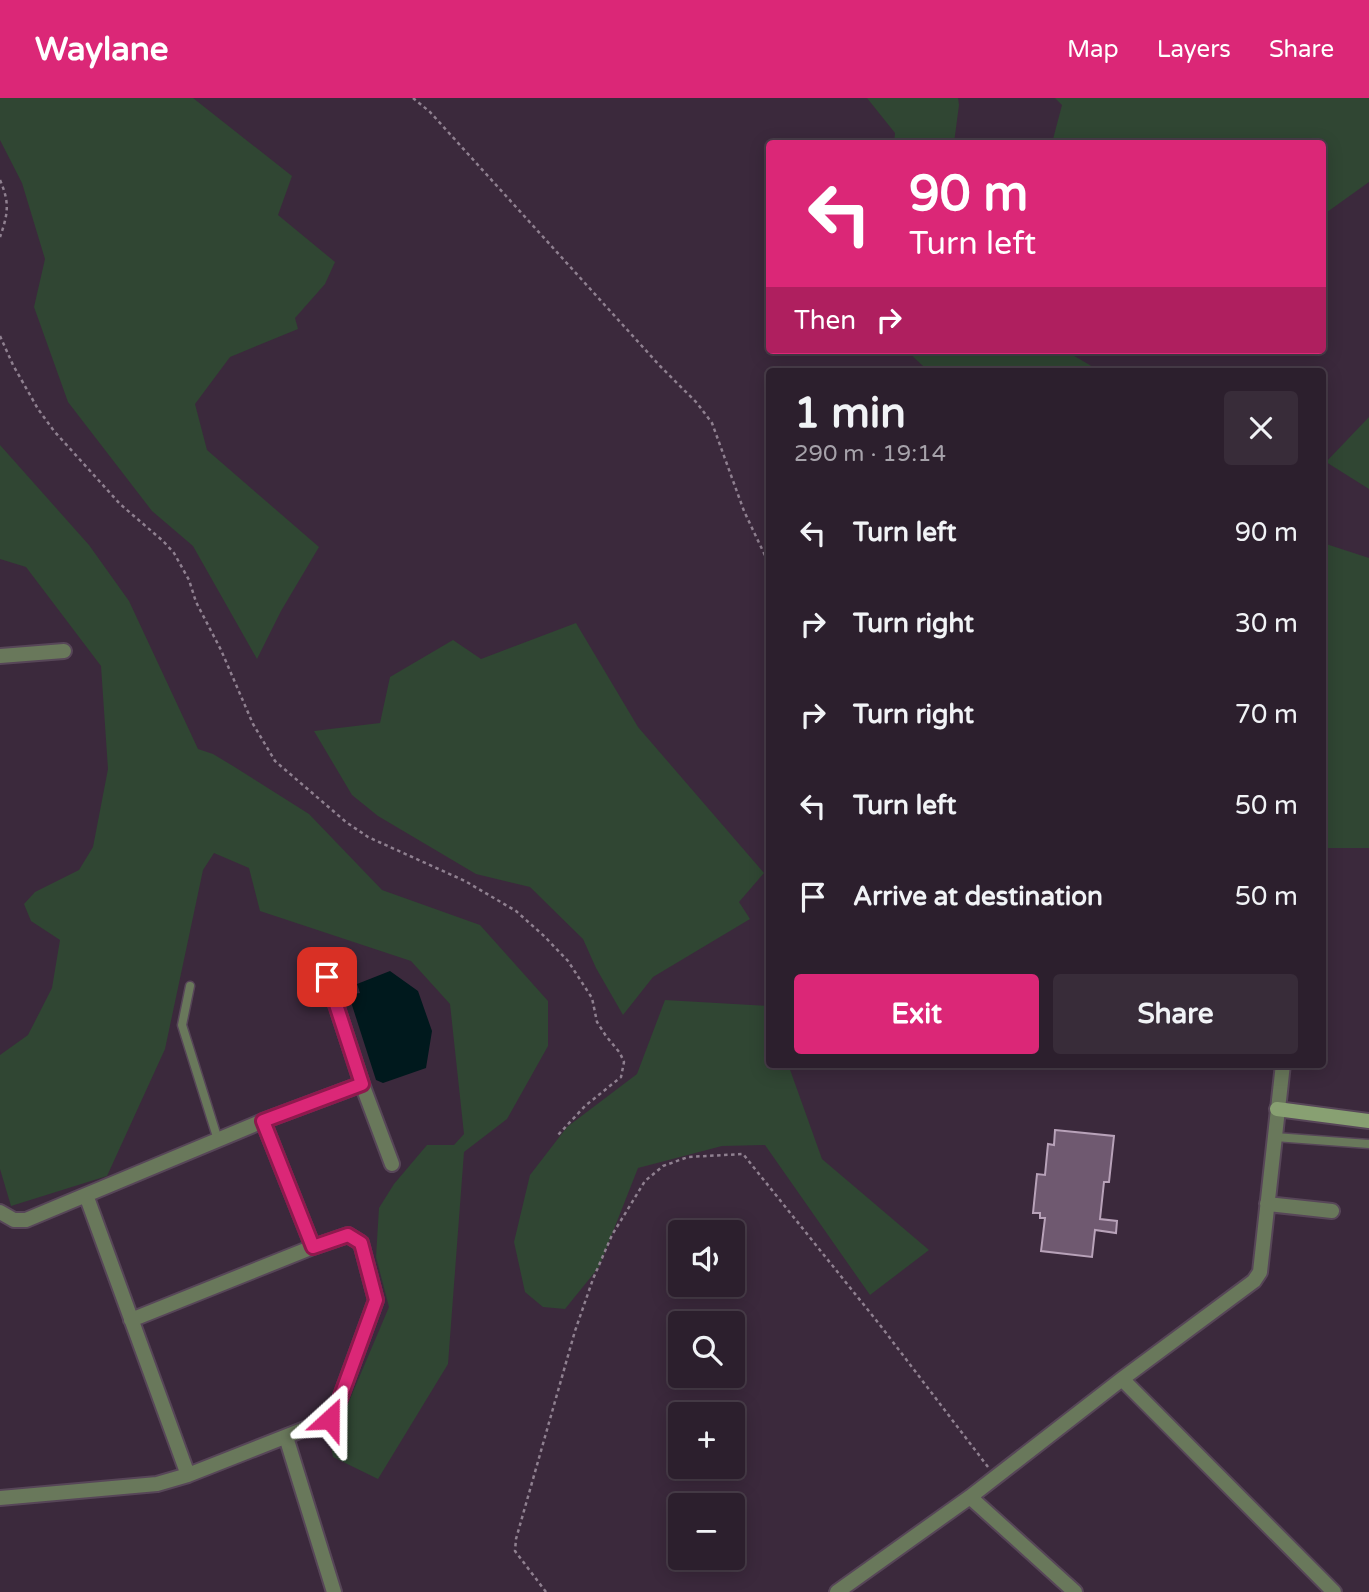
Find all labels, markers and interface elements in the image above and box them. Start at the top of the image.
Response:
text: Waylane [35,30,169,69]
text: Map [1067,35,1119,64]
text: Layers [1157,35,1231,64]
text: Share [1269,35,1334,64]
text: 90 m [909,165,1028,224]
icon: left [794,168,885,259]
text: Turn left [909,225,1036,263]
icon: right [870,301,908,339]
text: Then [794,305,856,336]
text: 1 min [794,388,906,439]
button: close [1224,391,1298,465]
text: 290 m · 19:14 [794,440,946,468]
icon: left [794,514,832,552]
text: Turn left [853,517,956,548]
text: 90 m [1235,517,1298,548]
icon: right [794,605,832,643]
text: Turn right [853,608,974,639]
text: 30 m [1235,608,1298,639]
icon: right [794,696,832,734]
text: Turn right [853,699,974,730]
text: 70 m [1235,699,1298,730]
icon: left [794,787,832,825]
text: Turn left [853,790,956,821]
text: 50 m [1235,790,1298,821]
icon: arrive [794,878,832,916]
text: Arrive at destination [853,881,1103,912]
text: 50 m [1235,881,1298,912]
pin [297,947,357,1007]
icon: arrive [308,958,346,996]
button: Exit [794,974,1039,1054]
button: Share [1053,974,1298,1054]
map controls [668,1220,745,1570]
button: sound [668,1220,745,1297]
button: search [668,1311,745,1388]
position arrow [293,1382,367,1456]
button: + [668,1402,745,1479]
button: − [668,1493,745,1570]

